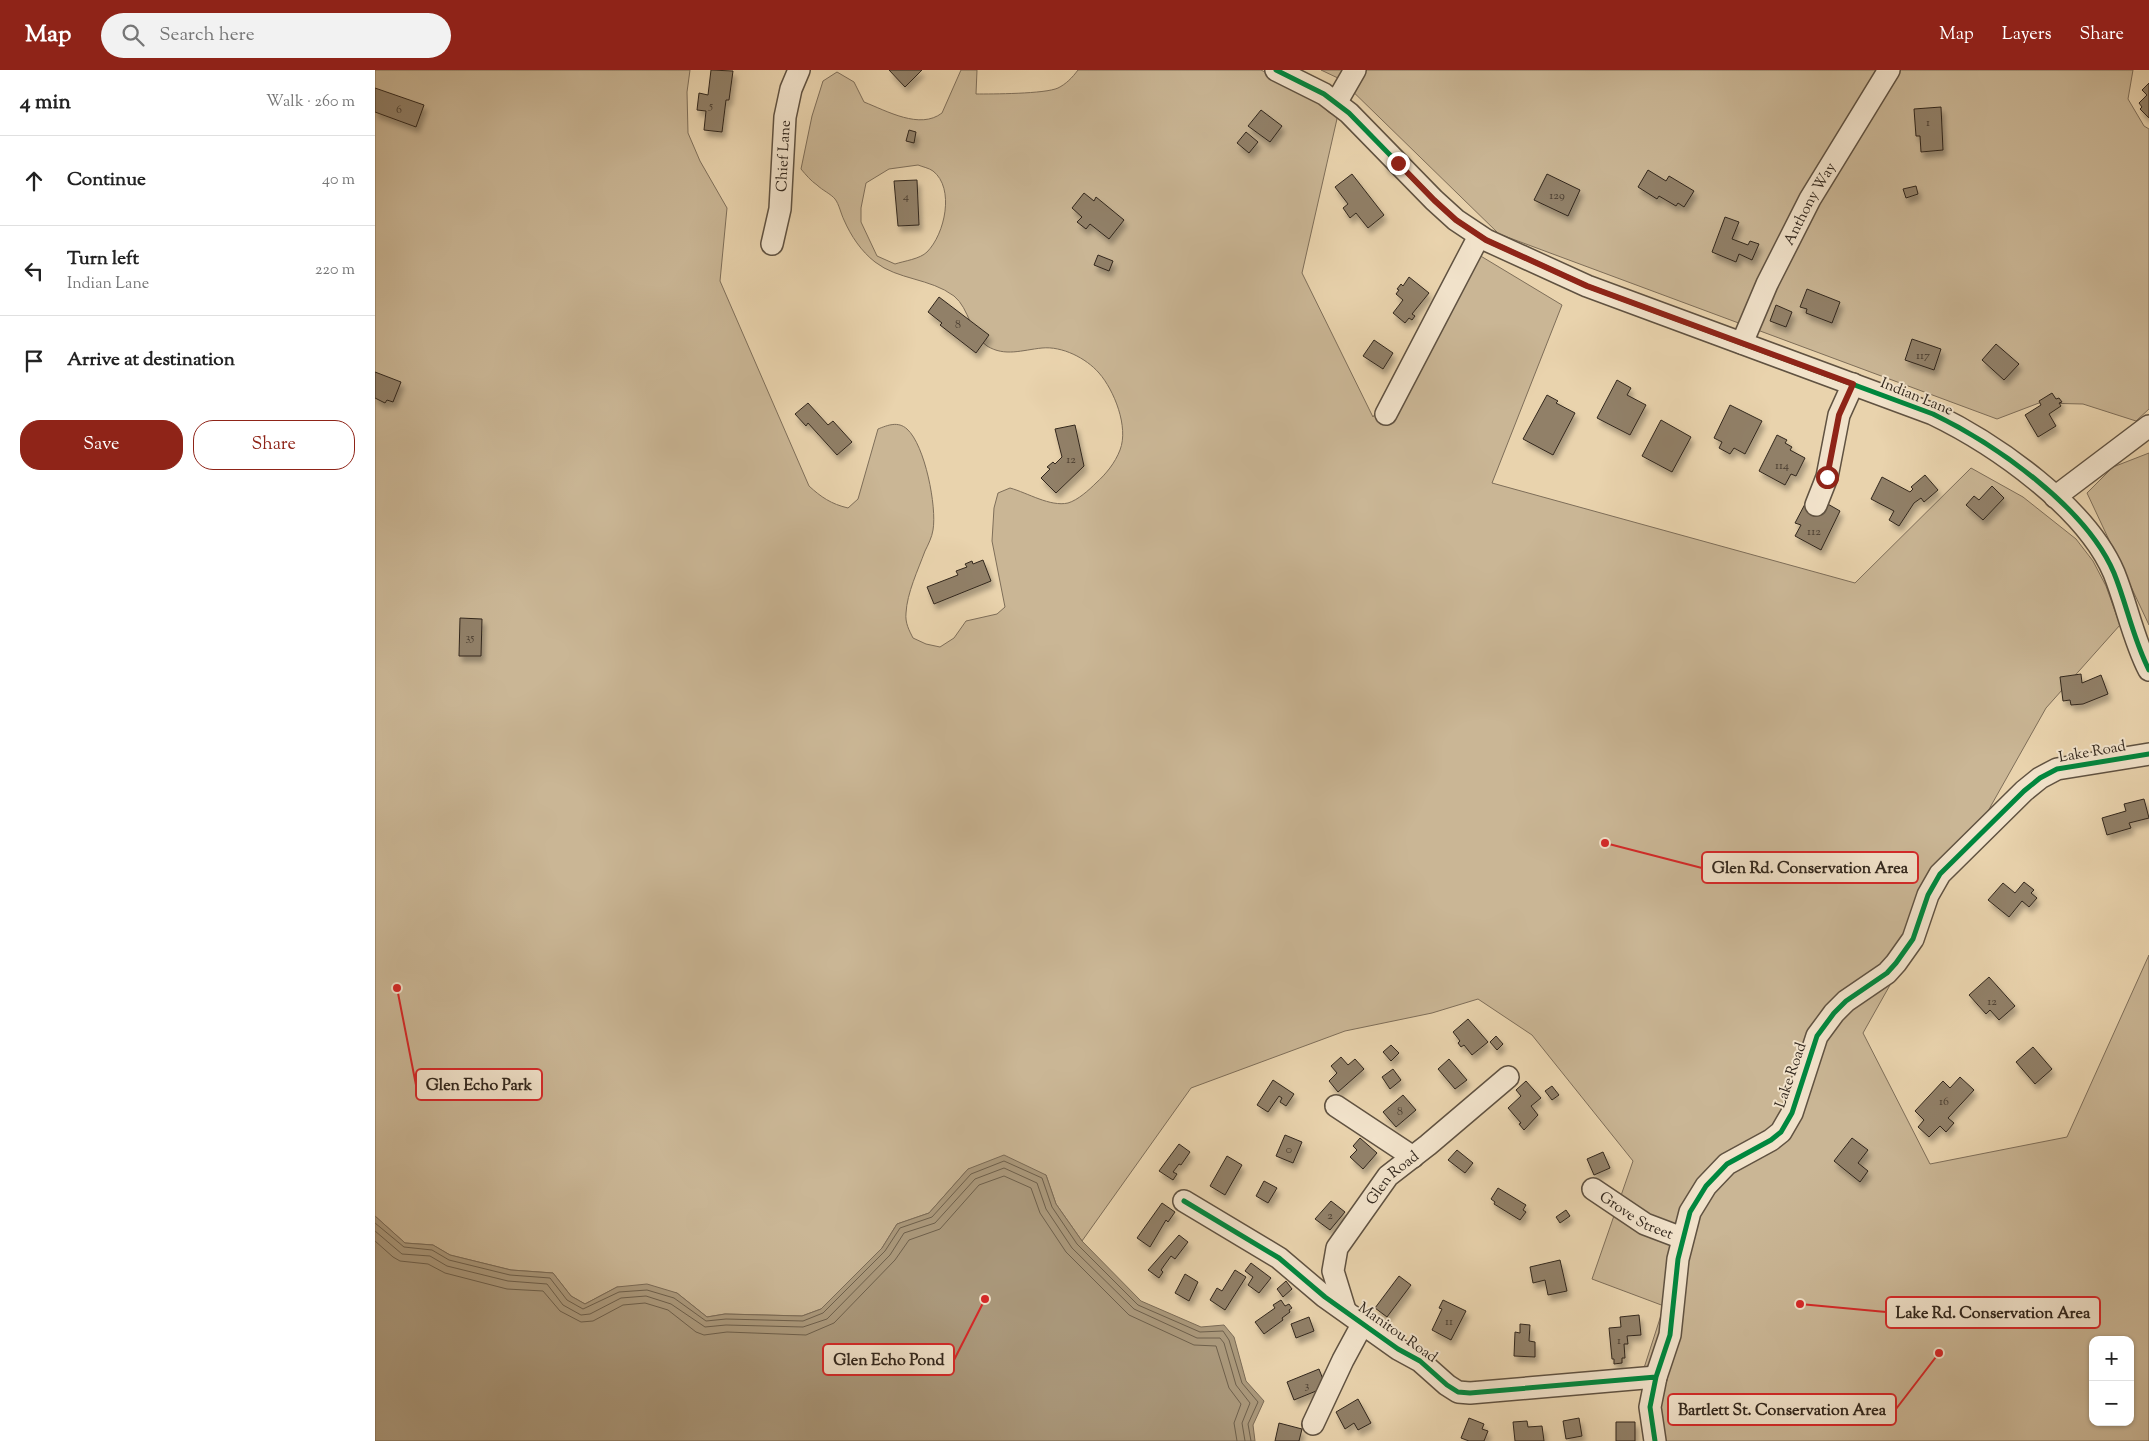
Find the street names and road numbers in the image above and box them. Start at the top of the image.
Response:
street label: Chief Lane [772,119,797,193]
street label: Anthony Way [1779,158,1842,249]
street label: Indian Lane [1877,373,1956,422]
street label: Lake Road [2057,736,2128,769]
street label: Lake Road [1770,1040,1813,1111]
street label: Glen Road [1362,1146,1424,1210]
street label: Grove Street [1595,1187,1676,1246]
street label: Manitou Road [1353,1298,1442,1369]

